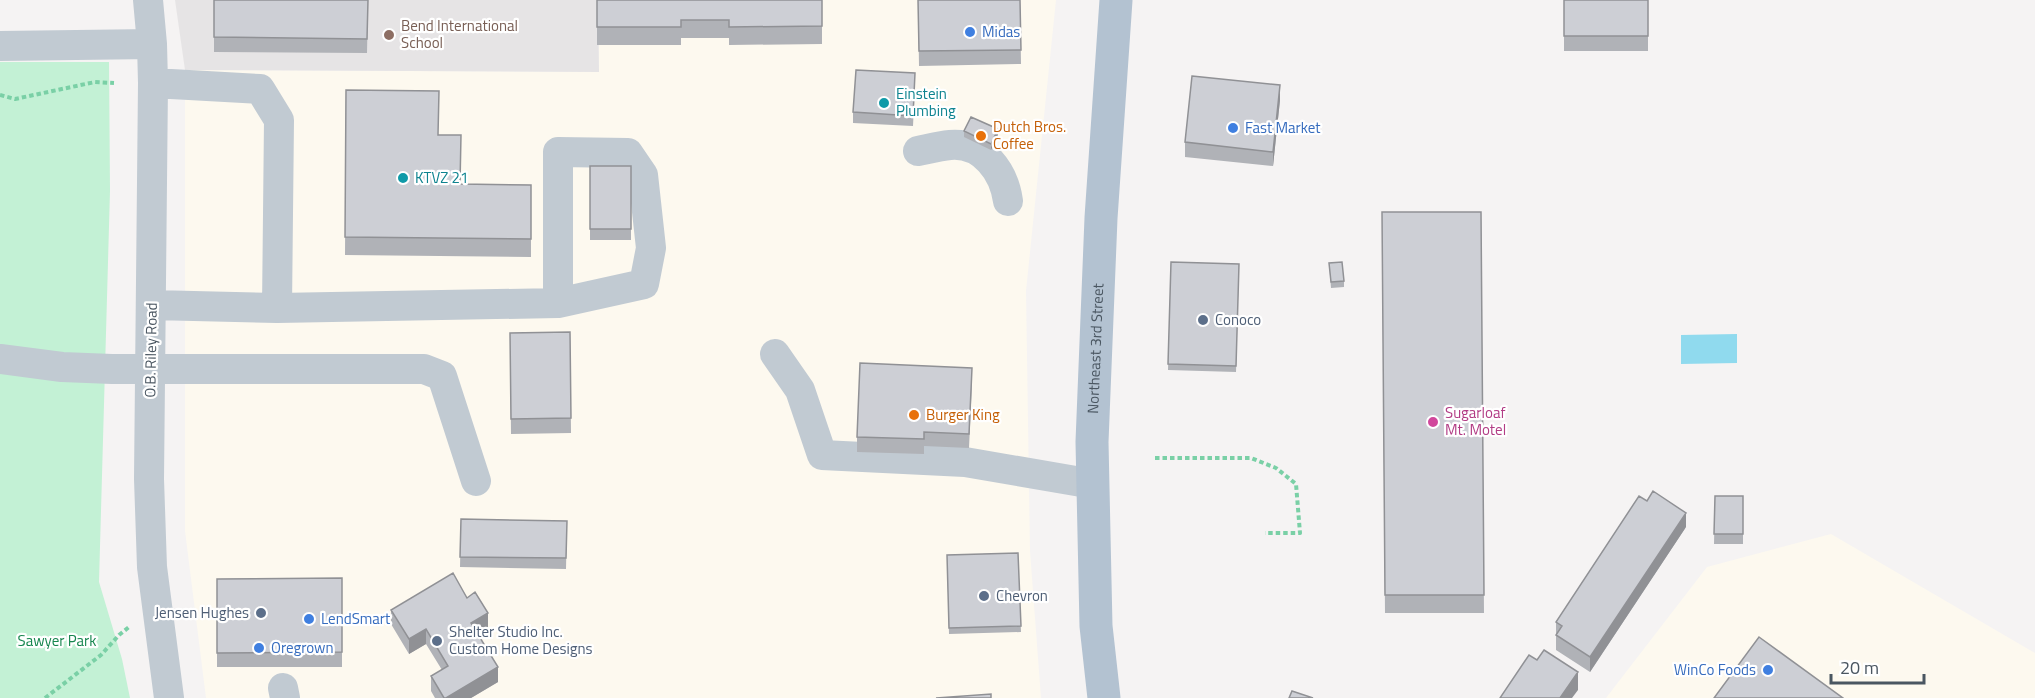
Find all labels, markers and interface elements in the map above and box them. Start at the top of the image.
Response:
place label: Bend International School [401,14,518,54]
place label: Midas [982,20,1020,43]
marker: Midas [963,25,977,39]
marker: Bend International School [382,28,396,42]
place label: Einstein Plumbing [896,82,956,122]
marker: Einstein Plumbing [877,96,891,110]
place label: Dutch Bros. Coffee [993,115,1066,155]
place label: Fast Market [1245,116,1321,139]
marker: Fast Market [1226,121,1240,135]
marker: Dutch Bros. Coffee [974,129,988,143]
place label: KTVZ 21 [415,166,468,189]
marker: KTVZ 21 [396,171,410,185]
street label: Northeast 3rd Street [1081,282,1109,414]
street label: O.B. Riley Road [138,302,163,398]
place label: Conoco [1215,308,1261,331]
marker: Conoco [1196,313,1210,327]
place label: Sugarloaf Mt. Motel [1445,401,1506,441]
place label: Burger King [926,403,1000,426]
marker: Burger King [907,408,921,422]
marker: Sugarloaf Mt. Motel [1426,415,1440,429]
place label: Chevron [996,584,1048,607]
marker: Chevron [977,589,991,603]
place label: Jensen Hughes [155,601,249,624]
marker: Jensen Hughes [254,606,268,620]
place label: LendSmart [321,607,391,630]
marker: LendSmart [302,612,316,626]
place label: Shelter Studio Inc. Custom Home Designs [449,620,593,660]
park label: Sawyer Park [18,629,96,652]
marker: Shelter Studio Inc. Custom Home Designs [430,634,444,648]
place label: Oregrown [271,636,334,659]
marker: Oregrown [252,641,266,655]
scale bar [1831,647,1924,685]
text: 20 m [1840,654,1879,681]
place label: WinCo Foods [1674,658,1756,681]
marker: WinCo Foods [1761,663,1775,677]

